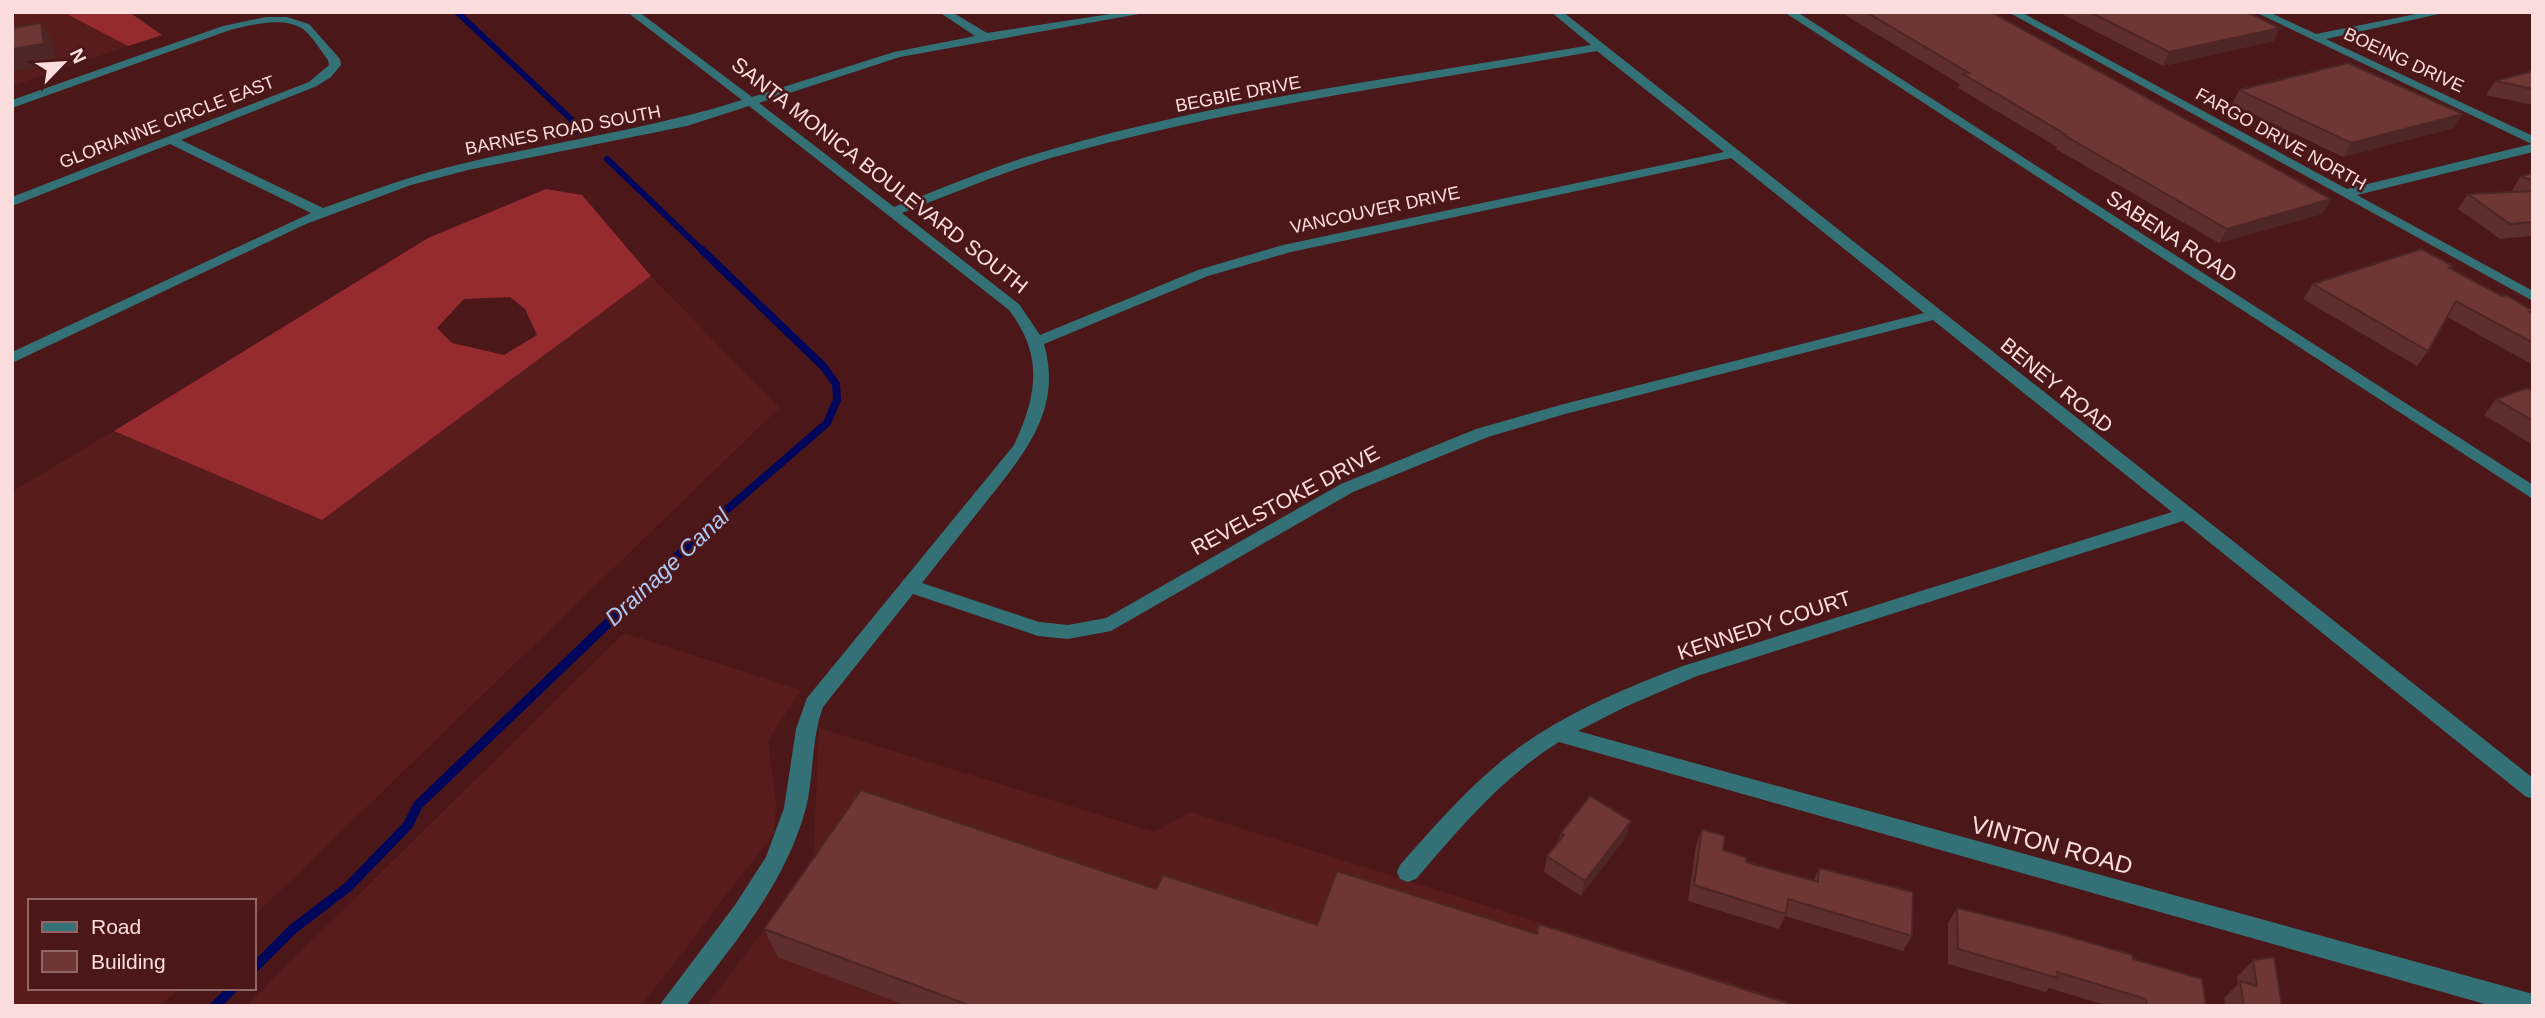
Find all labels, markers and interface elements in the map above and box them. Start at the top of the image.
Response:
street label: BOEING DRIVE [2341,23,2467,97]
north arrow [28,28,98,98]
text: N [66,45,90,67]
street label: SANTA MONICA BOULEVARD SOUTH [727,52,1033,298]
street label: GLORIANNE CIRCLE EAST [56,72,278,172]
street label: BEGBIE DRIVE [1174,72,1302,116]
street label: FARGO DRIVE NORTH [2192,84,2370,194]
street label: BARNES ROAD SOUTH [463,101,663,159]
street label: VANCOUVER DRIVE [1288,182,1462,238]
street label: SABENA ROAD [2103,185,2241,287]
street label: BENEY ROAD [1996,333,2118,437]
street label: REVELSTOKE DRIVE [1187,441,1383,559]
water label: Drainage Canal [600,502,735,631]
street label: KENNEDY COURT [1674,586,1854,664]
street label: VINTON ROAD [1968,810,2136,880]
legend [28,899,256,990]
text: Road [91,915,141,938]
text: Building [91,950,166,973]

